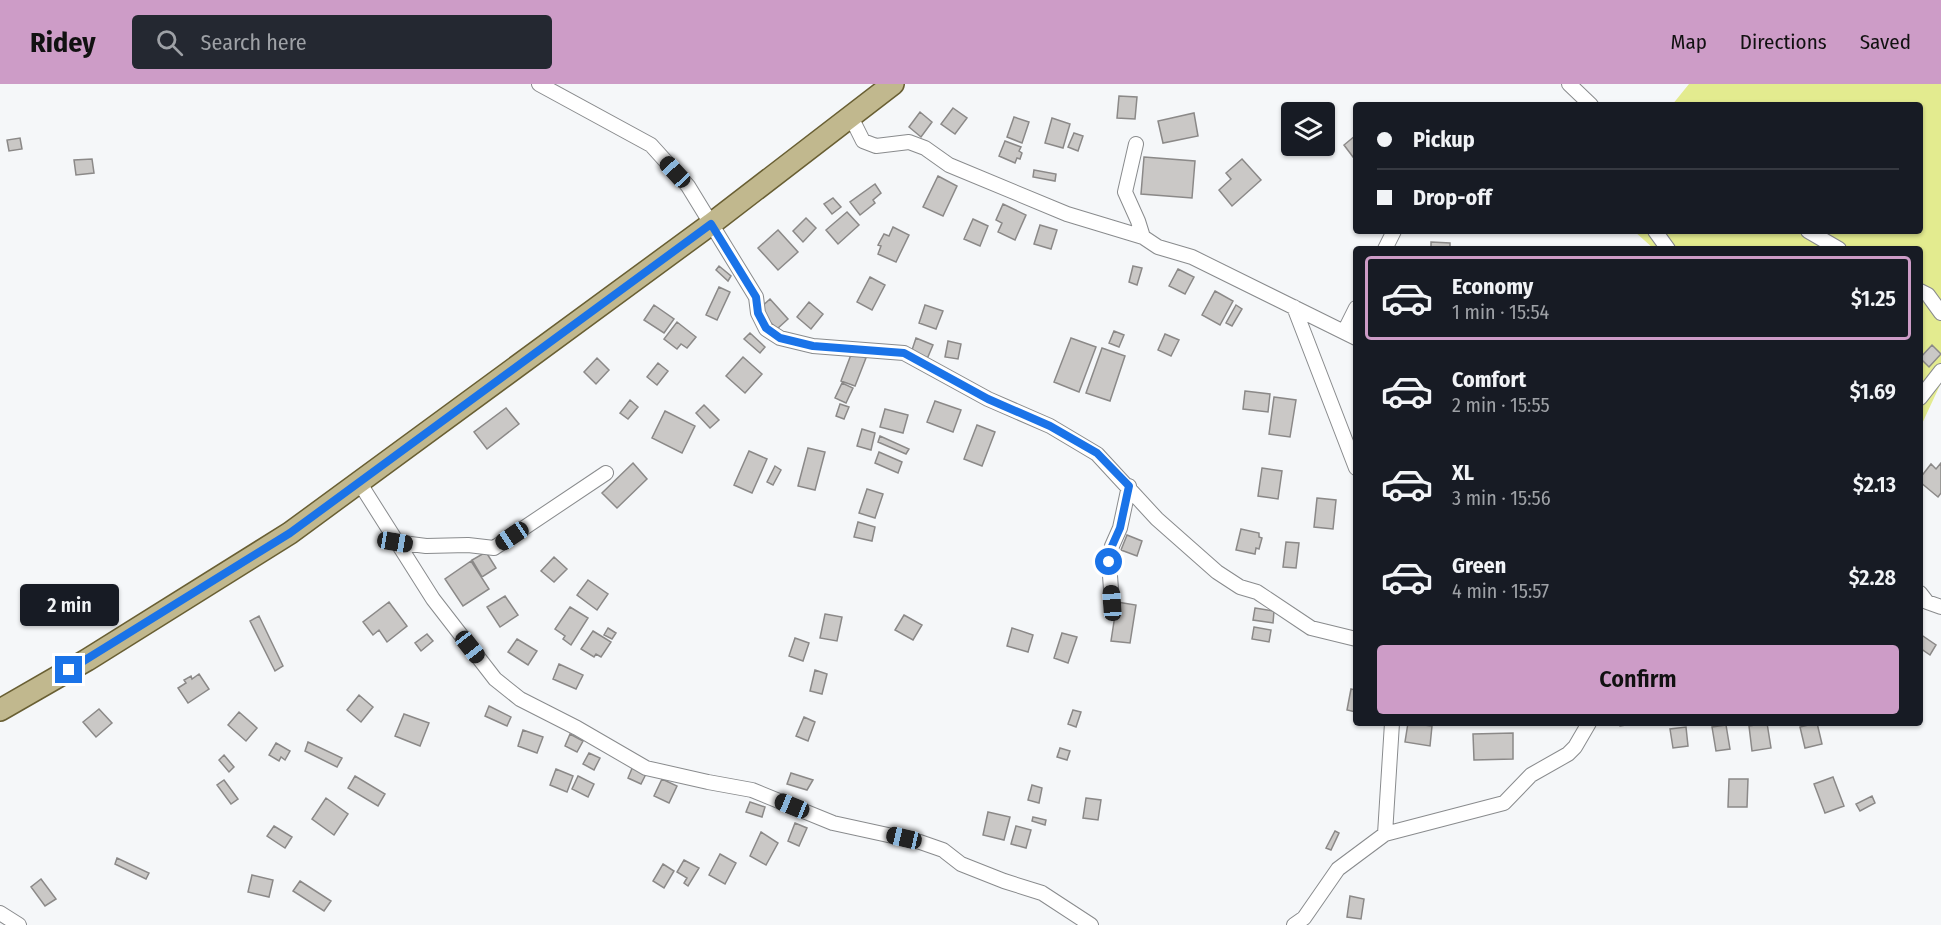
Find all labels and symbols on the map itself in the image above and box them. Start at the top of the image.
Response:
car [656,153,694,191]
car [492,518,532,554]
car [376,530,414,554]
route start [1095,548,1122,575]
callout: 2 min [20,583,118,625]
car [1102,584,1122,622]
car [452,627,488,667]
route end [55,656,82,683]
car [772,791,812,821]
car [884,825,924,851]

